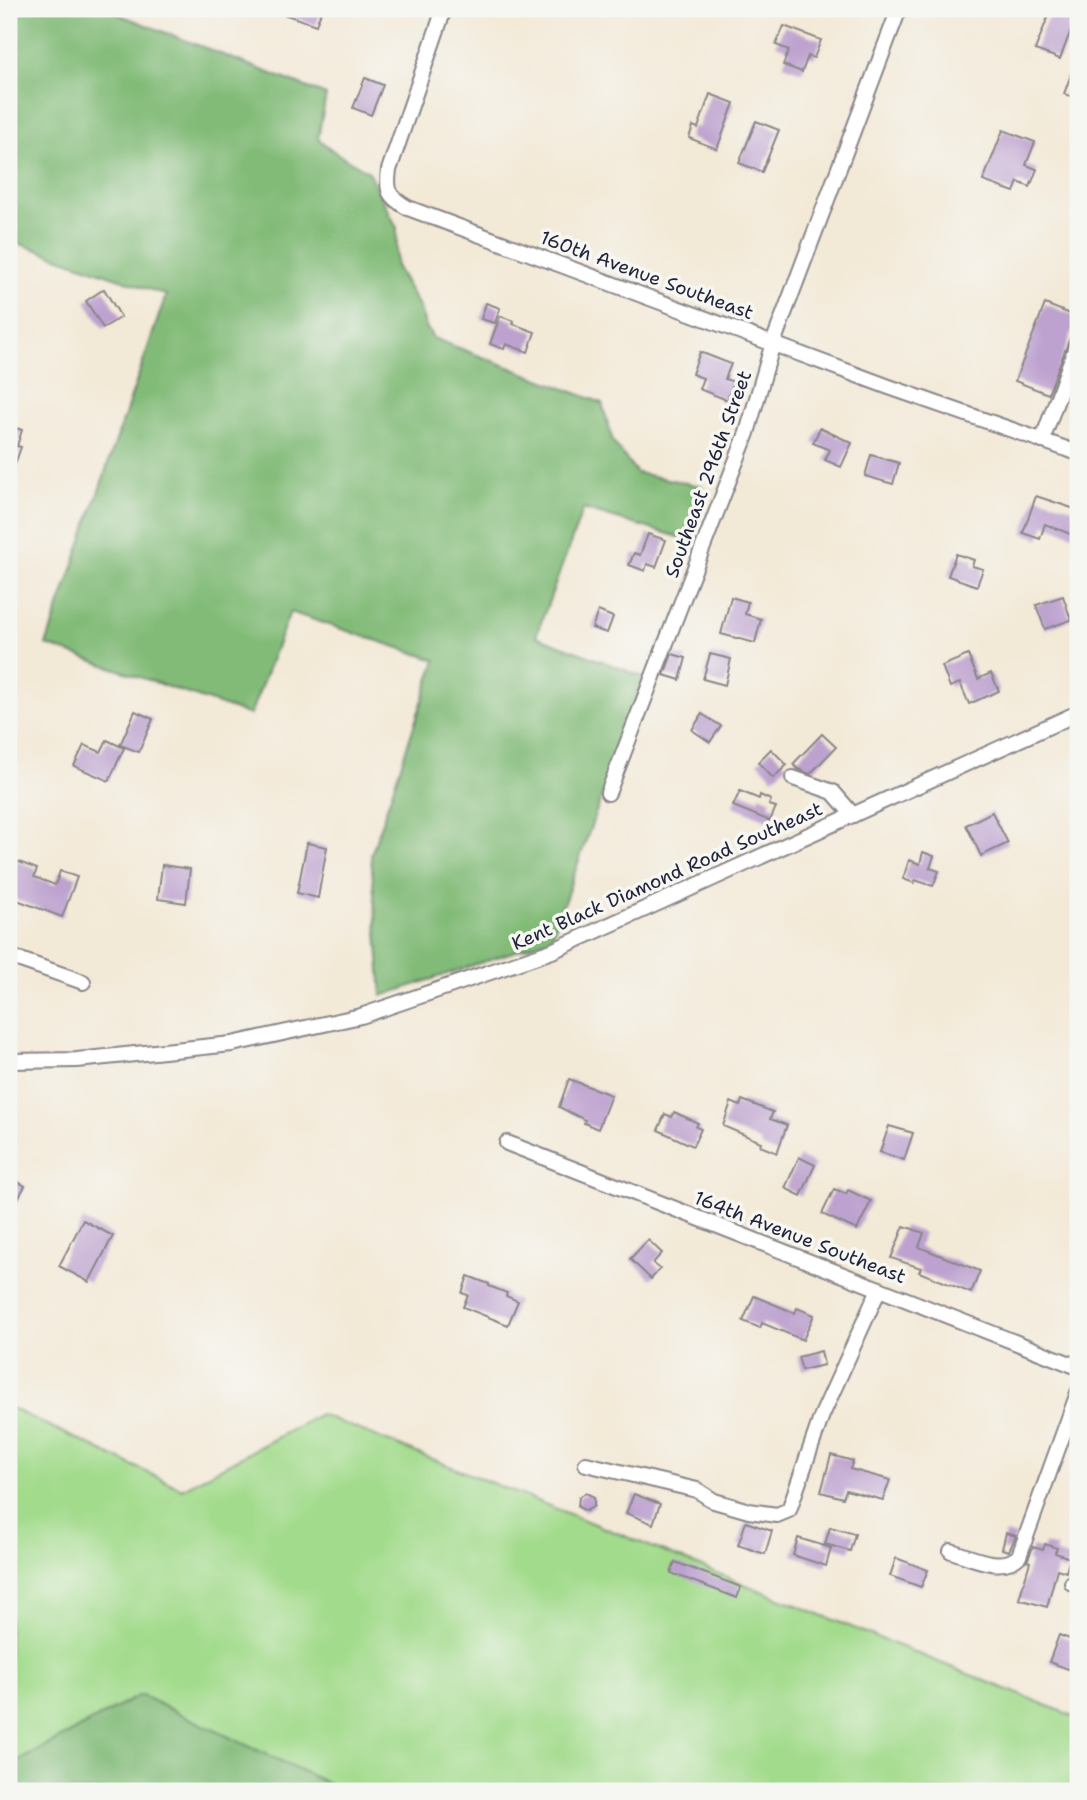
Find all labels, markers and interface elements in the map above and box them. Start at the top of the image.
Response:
street label: 160th Avenue Southeast [537,225,757,325]
street label: Southeast 296th Street [659,367,757,581]
street label: Kent Black Diamond Road Southeast [508,796,826,956]
street label: 164th Avenue Southeast [690,1185,910,1289]

